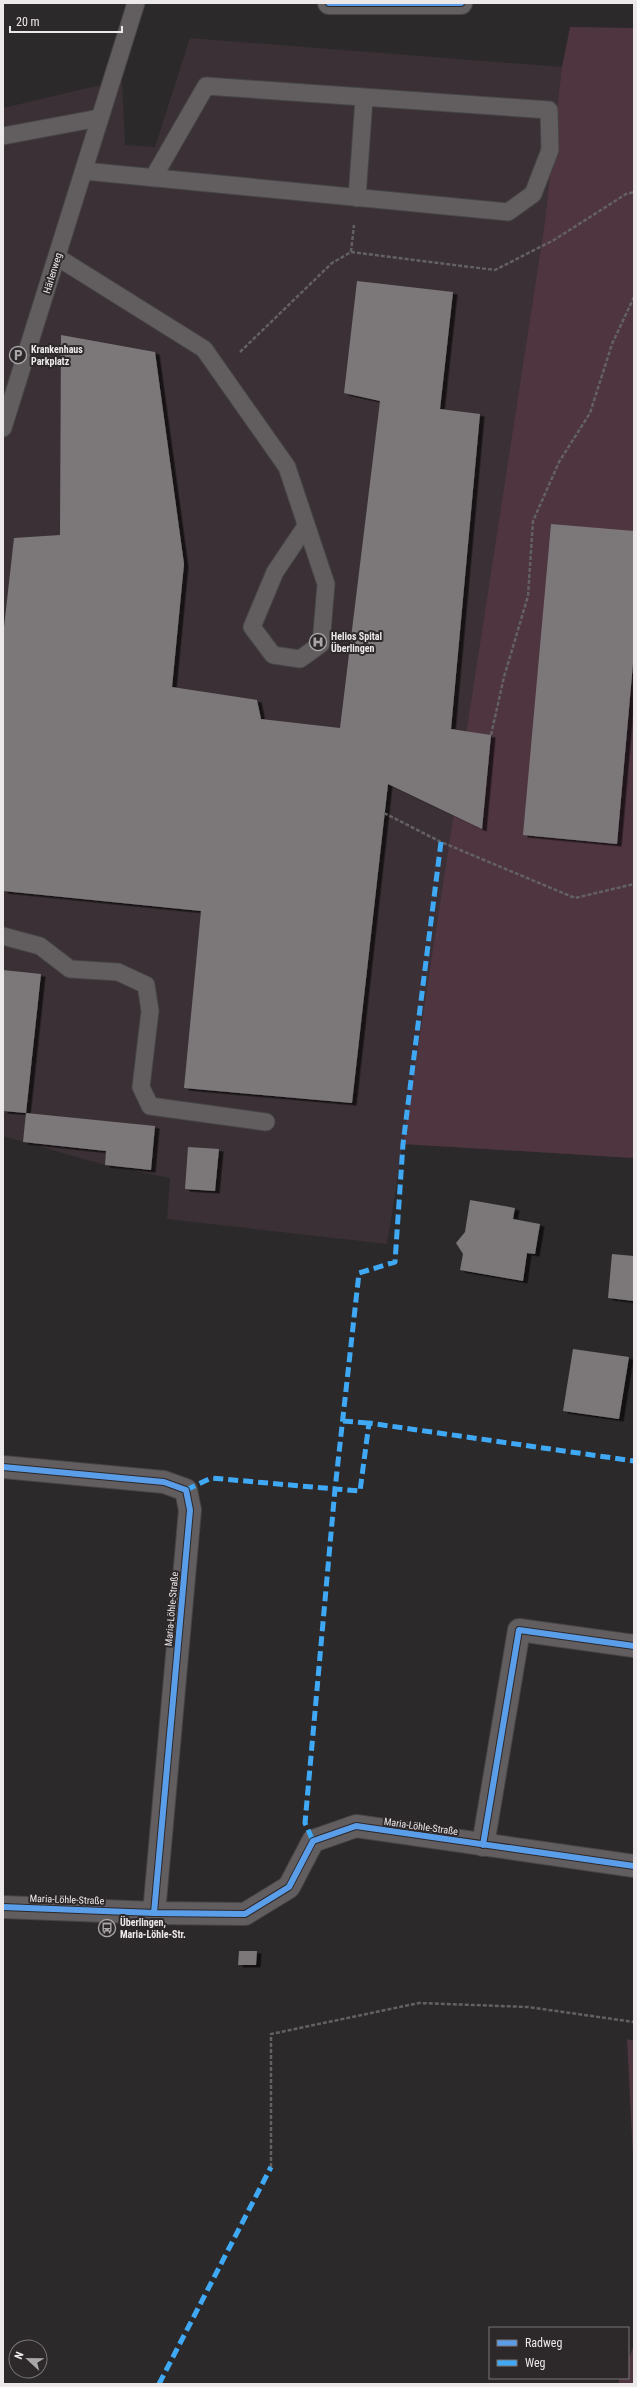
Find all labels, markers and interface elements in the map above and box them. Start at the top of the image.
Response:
scale bar [10,8,122,34]
text: 20 m [16,15,40,29]
street label: Härlenweg [41,251,64,295]
place label: Krankenhaus Parkplatz [31,344,83,367]
parking icon: Krankenhaus Parkplatz [8,345,28,365]
place label: Helios Spital Überlingen [331,631,382,654]
hospital icon: Helios Spital Überlingen [308,632,328,652]
street label: Maria-Löhle-Straße [163,1571,180,1647]
street label: Maria-Löhle-Straße [383,1816,459,1837]
street label: Maria-Löhle-Straße [29,1893,105,1906]
place label: Überlingen, Maria-Löhle-Str. [120,1915,186,1940]
bus stop icon: Überlingen, Maria-Löhle-Str. [97,1918,117,1938]
legend [489,2327,629,2379]
text: Radweg [525,2336,562,2350]
north arrow [8,2339,48,2379]
text: N [12,2350,27,2361]
text: Weg [525,2356,546,2370]

